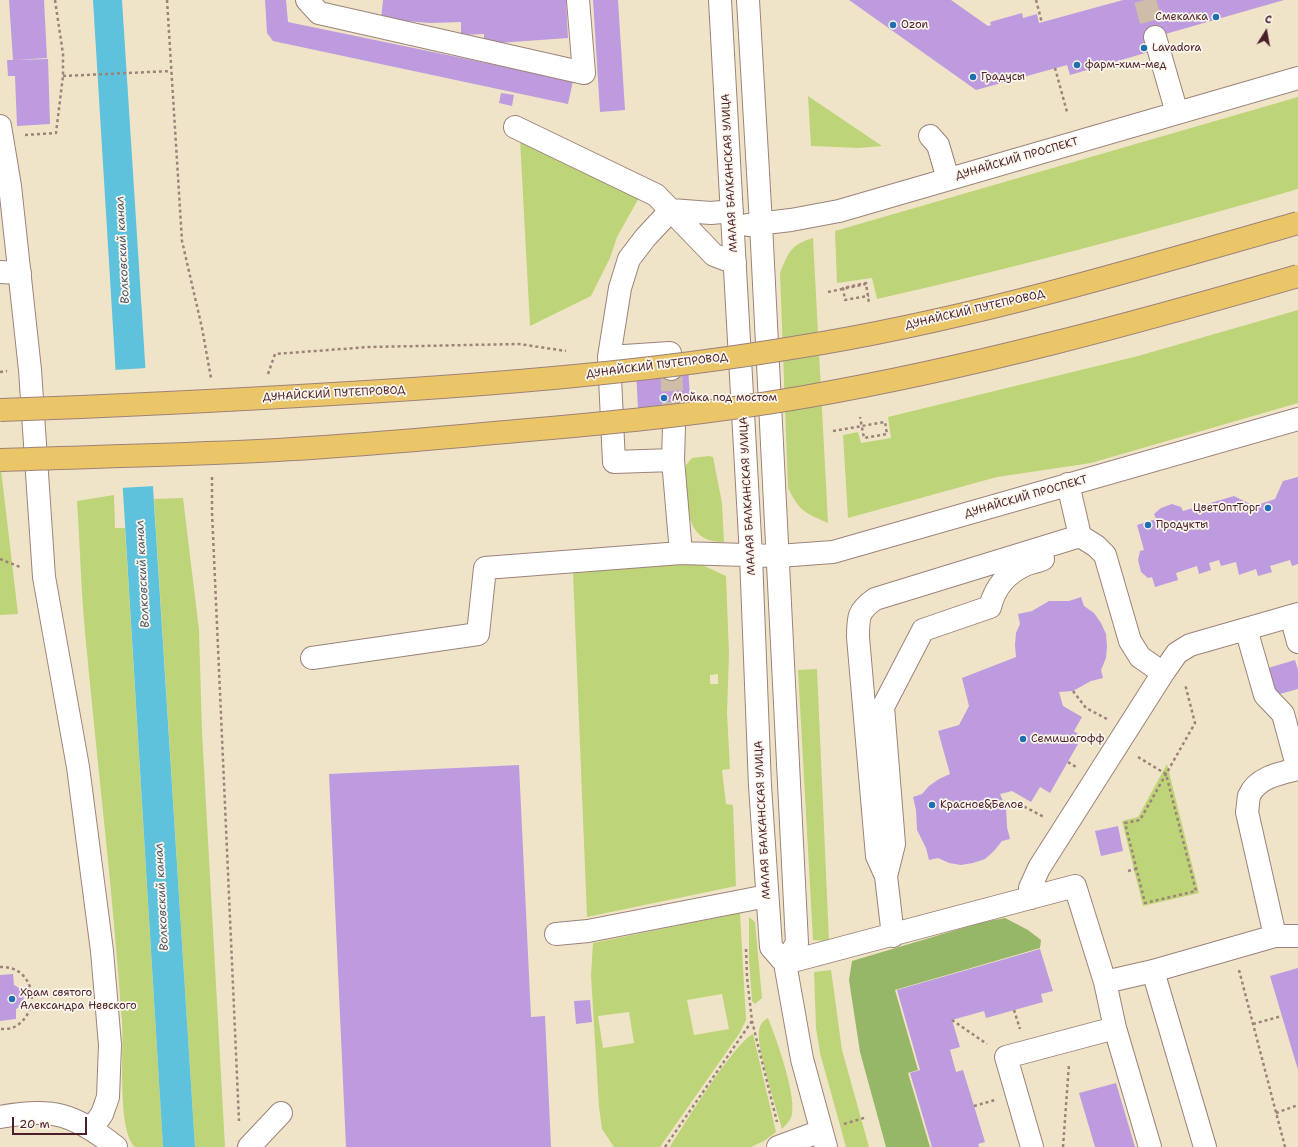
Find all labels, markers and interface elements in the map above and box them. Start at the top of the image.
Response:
place label: Смекалка [1155,10,1208,24]
marker: Смекалка [1211,12,1221,22]
north arrow [1246,12,1286,52]
text: С [1264,12,1273,28]
place label: Ozon [901,18,928,32]
marker: Ozon [888,20,898,30]
place label: Lavadora [1152,41,1201,55]
marker: Lavadora [1139,43,1149,53]
place label: фарм-хим-мед [1085,58,1167,72]
marker: фарм-хим-мед [1072,60,1082,70]
place label: Градусы [981,70,1025,84]
marker: Градусы [968,72,978,82]
street label: МАЛАЯ БАЛКАНСКАЯ УЛИЦА [719,93,741,253]
street label: ДУНАЙСКИЙ ПРОСПЕКТ [954,135,1080,183]
water label: Волковский канал [113,196,133,304]
street label: ДУНАЙСКИЙ ПУТЕПРОВОД [904,287,1046,333]
street label: ДУНАЙСКИЙ ПУТЕПРОВОД [585,351,729,381]
street label: ДУНАЙСКИЙ ПУТЕПРОВОД [262,384,406,404]
place label: Мойка под мостом [672,391,777,405]
marker: Мойка под мостом [659,393,669,403]
street label: МАЛАЯ БАЛКАНСКАЯ УЛИЦА [737,416,759,576]
street label: ДУНАЙСКИЙ ПРОСПЕКТ [963,473,1089,521]
place label: ЦветОптТорг [1193,501,1260,515]
marker: ЦветОптТорг [1263,503,1273,513]
place label: Продукты [1156,518,1208,532]
water label: Волковский канал [133,520,153,628]
marker: Продукты [1143,520,1153,530]
place label: Семишагофф [1031,732,1104,746]
marker: Семишагофф [1018,734,1028,744]
street label: МАЛАЯ БАЛКАНСКАЯ УЛИЦА [752,740,774,900]
place label: Красное&Белое [940,798,1023,812]
marker: Красное&Белое [927,800,937,810]
water label: Волковский канал [152,843,172,951]
place label: Храм святого Александра Невского [20,986,137,1012]
marker: Храм святого Александра Невского [7,994,17,1004]
scale bar [14,1109,89,1135]
text: 20 m [19,1116,50,1132]

